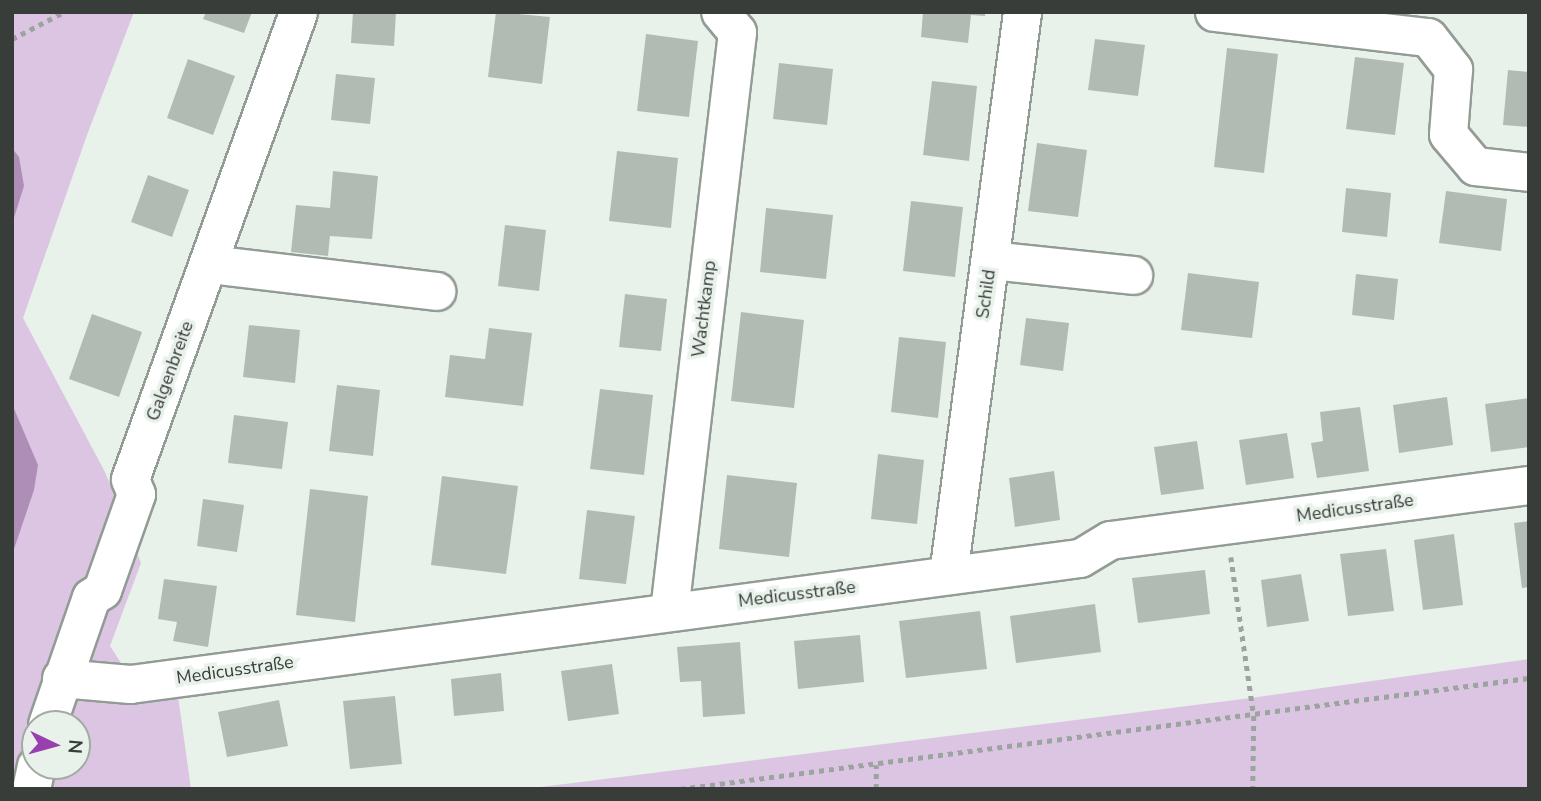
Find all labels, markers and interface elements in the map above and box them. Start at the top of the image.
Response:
street label: Wachtkamp [687,259,721,359]
street label: Schild [972,268,1000,320]
street label: Galgenbreite [142,318,198,424]
street label: Medicusstraße [1295,489,1415,527]
street label: Medicusstraße [737,576,857,612]
street label: Medicusstraße [175,651,295,689]
north arrow [21,710,91,780]
text: N [61,738,88,755]

